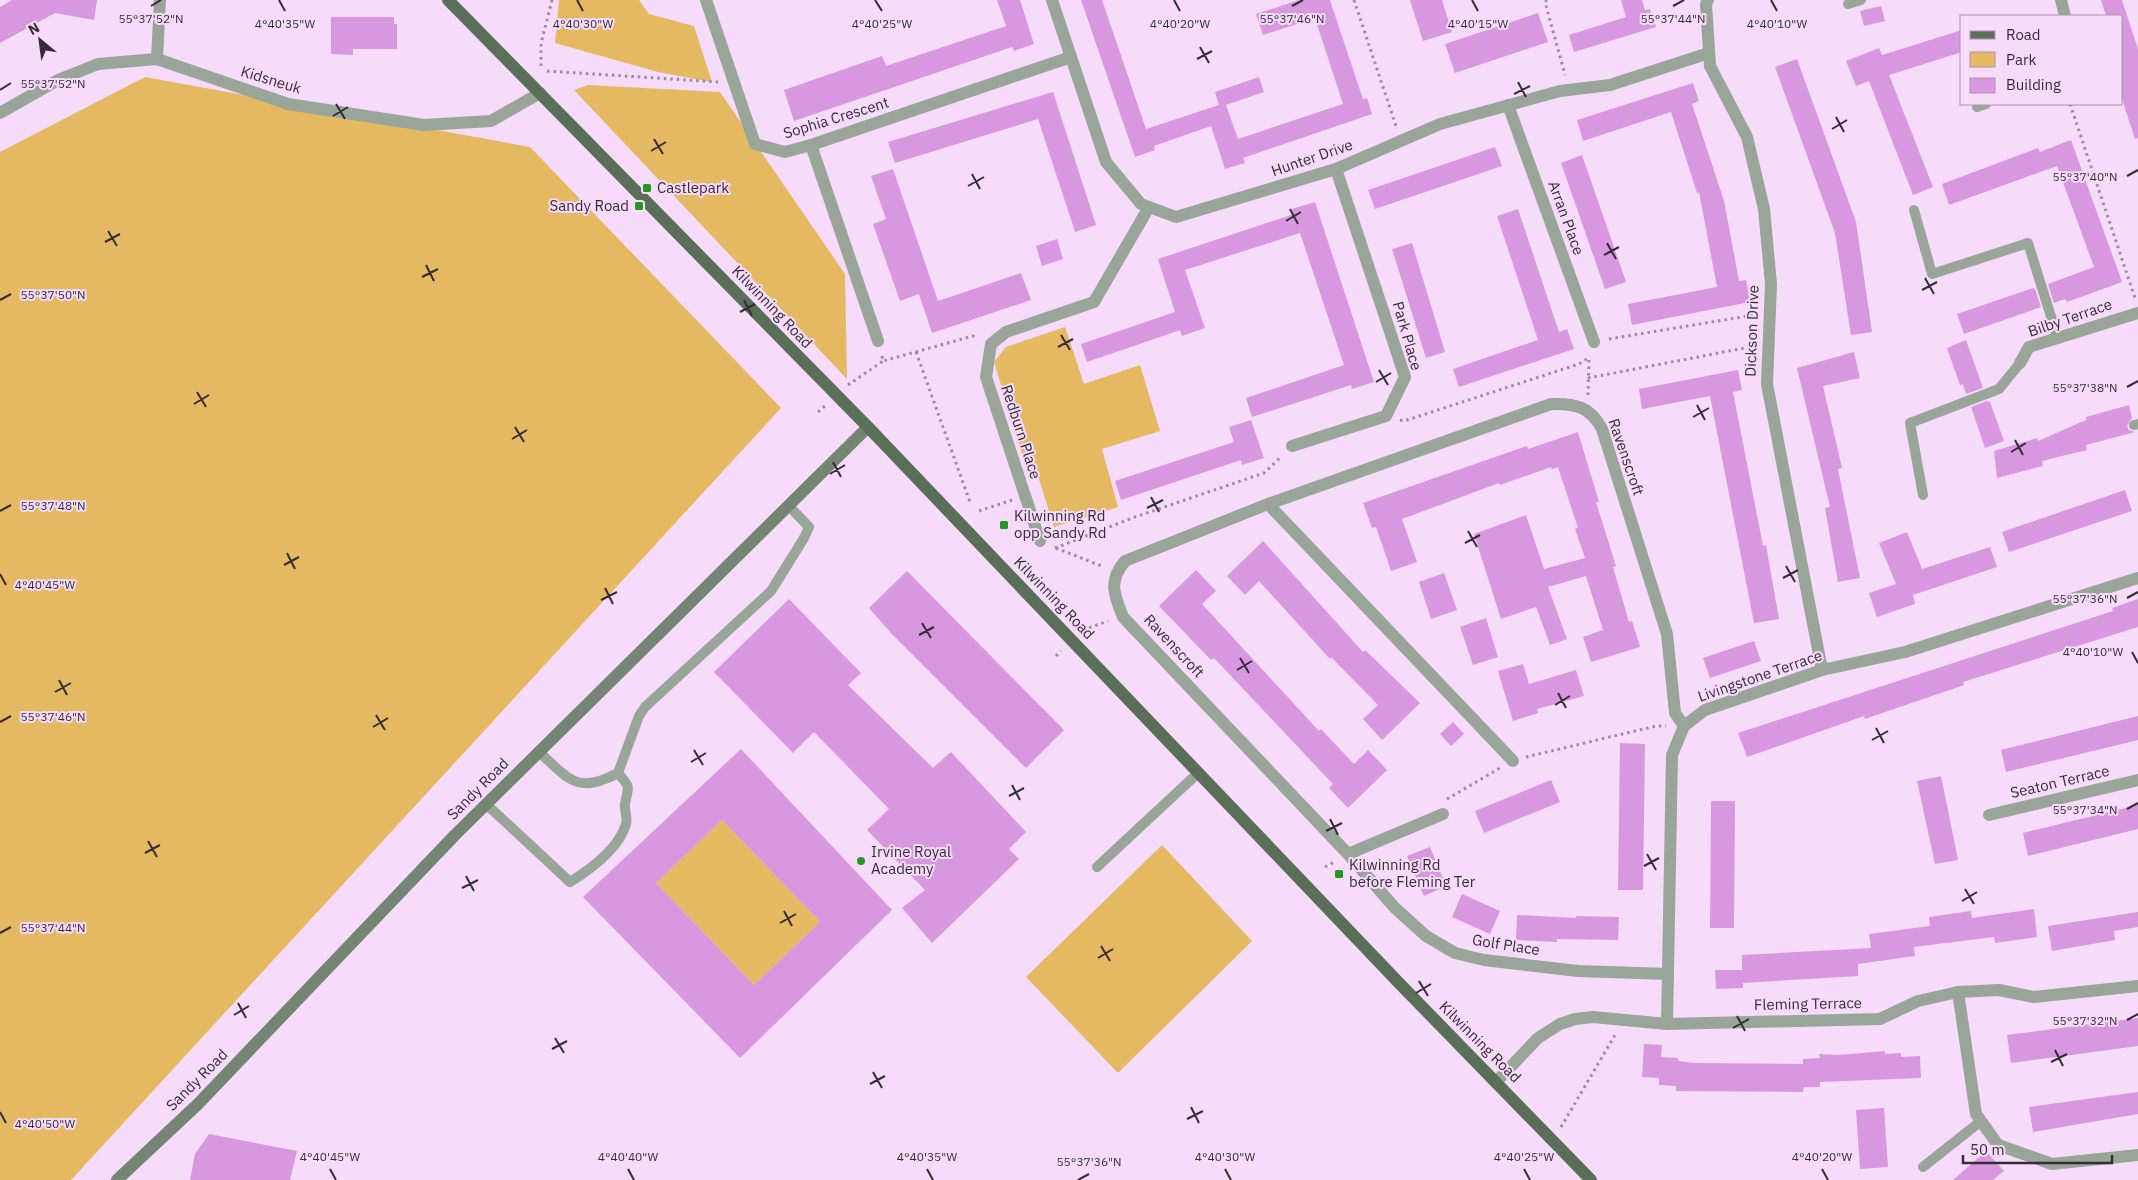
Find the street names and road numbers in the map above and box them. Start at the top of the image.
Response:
street label: Kidsneuk [239,61,304,98]
street label: Sophia Crescent [781,92,891,143]
street label: Hunter Drive [1269,135,1355,180]
street label: Arran Place [1544,178,1589,257]
street label: Kilwinning Road [728,261,817,352]
street label: Dickson Drive [1740,285,1763,377]
street label: Bilby Terrace [2025,294,2114,341]
street label: Park Place [1389,299,1426,373]
street label: Redburn Place [997,382,1046,481]
street label: Ravenscroft [1604,416,1648,498]
street label: Kilwinning Road [1010,552,1099,643]
street label: Ravenscroft [1140,610,1209,681]
street label: Livingstone Terrace [1695,645,1825,706]
street label: Sandy Road [443,754,512,823]
street label: Seaton Terrace [2008,761,2111,802]
street label: Golf Place [1471,930,1541,959]
street label: Fleming Terrace [1754,993,1862,1014]
street label: Kilwinning Road [1436,997,1525,1086]
street label: Sandy Road [162,1045,231,1114]

